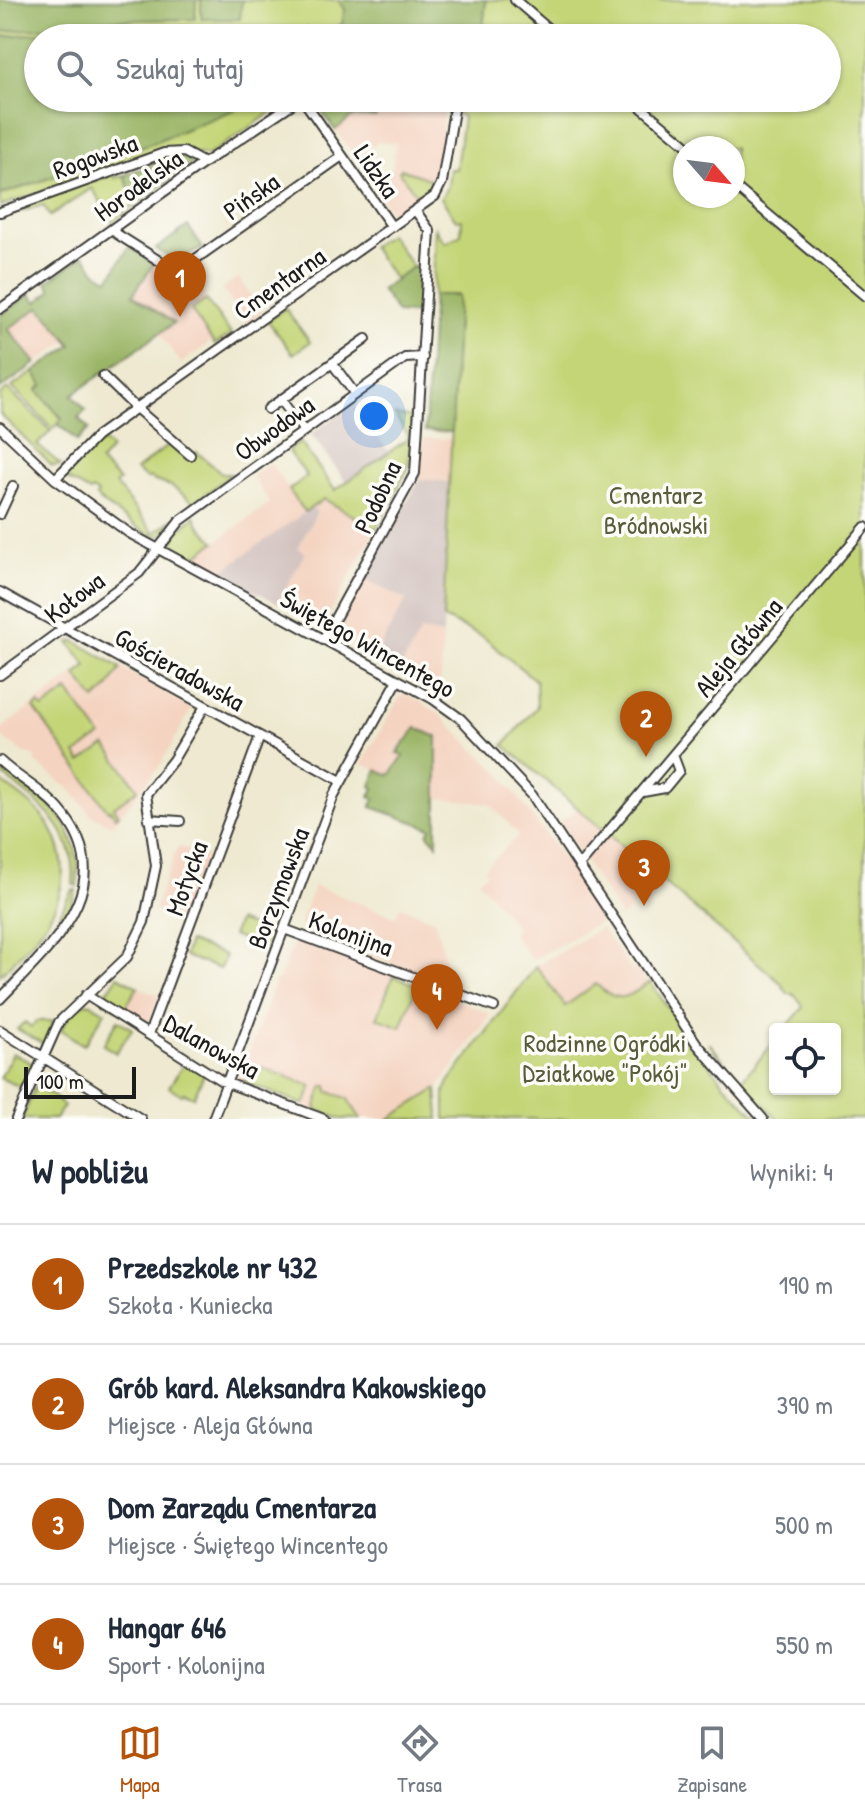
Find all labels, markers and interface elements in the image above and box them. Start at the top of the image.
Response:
search box [24,24,841,112]
icon: search [52,46,96,90]
text: Szukaj tutaj [116,48,244,88]
street label: Rogowska [48,125,142,187]
north arrow [673,136,745,208]
street label: Lidzka [346,137,408,205]
street label: Horodelska [87,141,189,229]
street label: Pińska [216,164,286,228]
street label: Cmentarna [226,239,332,327]
pin: 1 [154,251,206,317]
street label: Obwodowa [227,387,321,469]
your location [354,396,394,436]
street label: Podobna [345,455,409,539]
park label: Cmentarz Bródnowski [604,477,708,542]
street label: Kołowa [37,563,111,631]
street label: Świętego Wincentego [274,581,462,705]
street label: Aleja Główna [686,590,790,704]
street label: Gościeradowska [109,619,251,719]
pin: 2 [620,691,672,757]
street label: Borzymowska [239,822,317,954]
street label: Motycka [156,836,216,920]
pin: 3 [618,840,670,906]
street label: Kolonijna [304,902,398,964]
pin: 4 [411,964,463,1030]
street label: Dalanowska [158,1005,266,1087]
map controls [769,1023,841,1095]
button: locate [769,1023,841,1095]
park label: Rodzinne Ogródki Działkowe "Pokój" [522,1025,688,1090]
scale bar [24,1063,136,1099]
text: 100 m [36,1066,84,1096]
text: W pobliżu [32,1148,148,1194]
text: Wyniki: 4 [750,1154,833,1189]
text: Przedszkole nr 432 [108,1247,317,1287]
text: 1 [53,1267,63,1302]
text: 190 m [779,1267,833,1302]
text: Szkoła · Kuniecka [108,1287,273,1322]
text: Grób kard. Aleksandra Kakowskiego [108,1367,486,1407]
text: 2 [52,1387,64,1422]
text: 390 m [777,1387,833,1422]
text: Miejsce · Aleja Główna [108,1407,312,1442]
text: Dom Zarządu Cmentarza [108,1487,376,1527]
text: 3 [52,1507,64,1542]
text: 500 m [775,1507,833,1542]
text: Miejsce · Świętego Wincentego [108,1527,388,1562]
text: Hangar 646 [108,1607,226,1647]
text: 4 [53,1627,63,1662]
text: 550 m [776,1627,833,1662]
text: Sport · Kolonijna [108,1647,265,1682]
tab: Mapa [118,1721,162,1799]
tab: Trasa [397,1721,442,1799]
tab: Zapisane [677,1721,747,1799]

